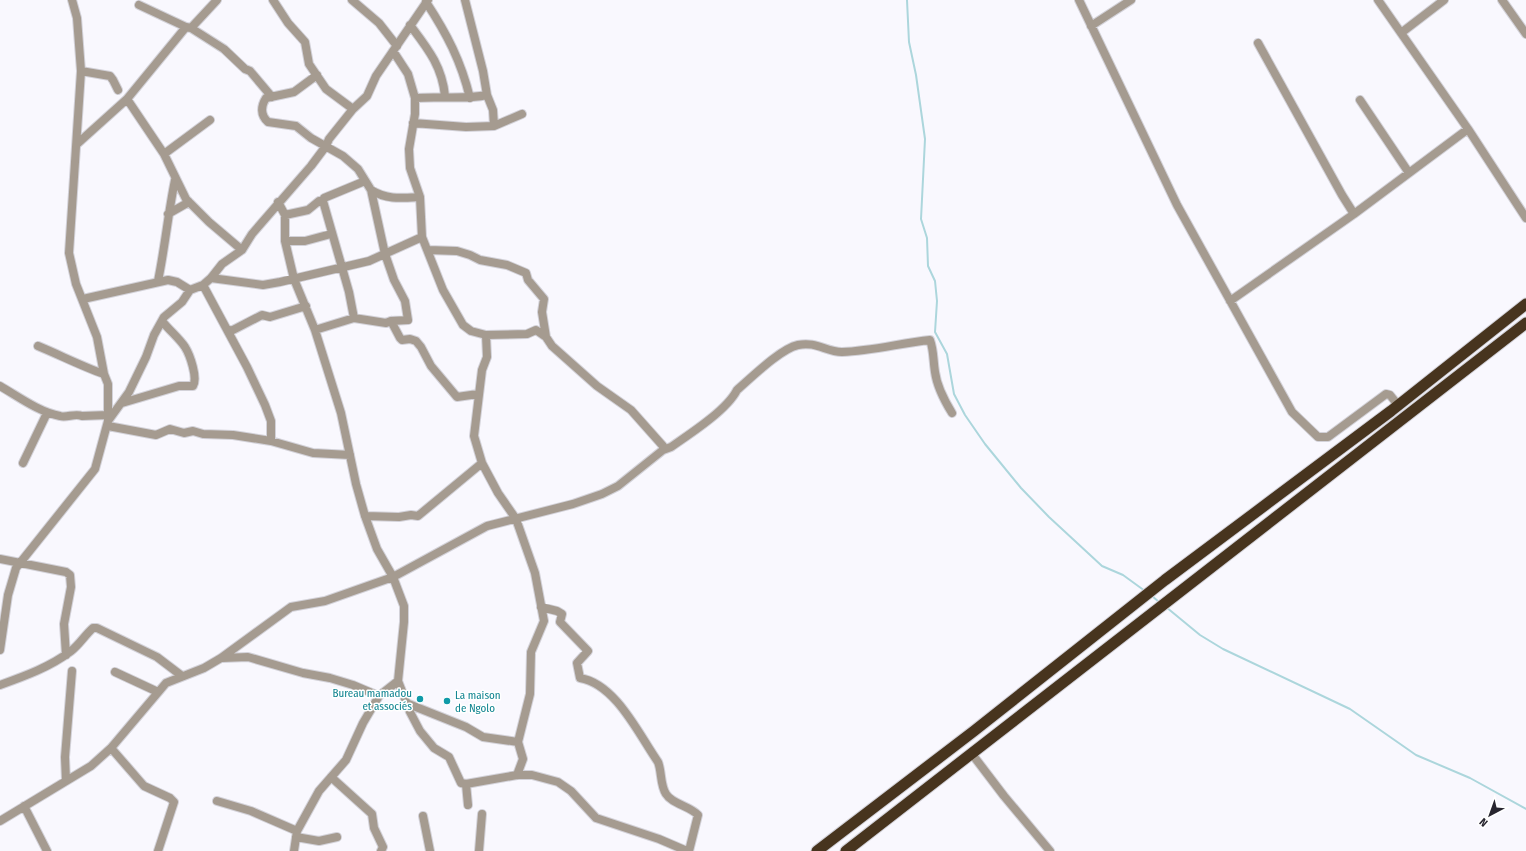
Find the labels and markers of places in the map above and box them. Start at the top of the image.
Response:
place label: Bureau mamadou et associés [333,687,412,713]
place label: La maison de Ngolo [455,689,501,715]
marker: Bureau mamadou et associés [415,694,425,704]
marker: La maison de Ngolo [442,696,452,706]

